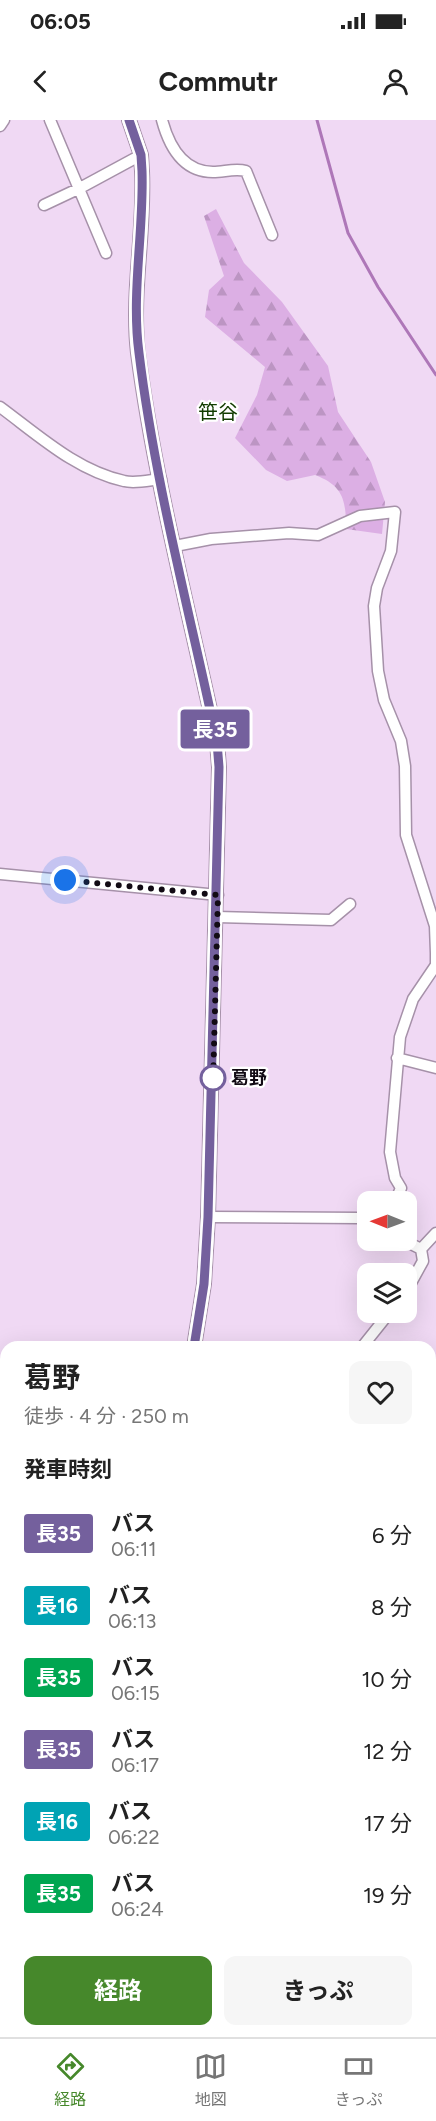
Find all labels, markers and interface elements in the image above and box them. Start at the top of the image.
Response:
text: 06:05 [30,8,91,35]
icon: back [24,65,57,98]
text: Commutr [159,65,277,98]
icon: person [379,65,412,98]
district label: 笹谷 [198,400,238,424]
line badge: 長35 [180,710,250,748]
text: 長35 [193,717,237,742]
your location [50,865,80,895]
marker: 葛野 [200,1065,226,1091]
place label: 葛野 [231,1067,267,1089]
north arrow [357,1191,417,1251]
map controls [357,1191,417,1323]
button: layers [357,1263,417,1323]
text: 葛野 [24,1360,80,1394]
button: heart [349,1361,412,1424]
text: 徒歩 · 4 分 · 250 m [24,1404,189,1428]
text: 発車時刻 [24,1456,112,1483]
text: バス [111,1510,155,1537]
text: 長35 [36,1521,81,1546]
text: 6 分 [372,1522,412,1549]
text: 06:11 [111,1537,157,1561]
text: バス [108,1582,152,1609]
text: 長16 [36,1593,78,1618]
text: 8 分 [371,1594,412,1621]
text: 06:13 [108,1609,156,1633]
text: バス [111,1654,155,1681]
text: 長35 [36,1665,81,1690]
text: 10 分 [361,1666,412,1693]
text: 06:15 [111,1681,160,1705]
text: バス [111,1726,155,1753]
text: 長35 [36,1737,81,1762]
text: 12 分 [363,1738,412,1765]
text: 06:17 [111,1753,159,1777]
text: バス [108,1798,152,1825]
text: 長16 [36,1809,78,1834]
text: 17 分 [364,1810,412,1837]
text: 06:22 [108,1825,160,1849]
text: バス [111,1870,155,1897]
text: 長35 [36,1881,81,1906]
text: 19 分 [363,1882,412,1909]
text: 06:24 [111,1897,164,1921]
button: 経路 [24,1956,212,2025]
button: きっぷ [224,1956,412,2025]
tab: 経路 [54,2050,87,2110]
tab: 地図 [194,2050,227,2110]
tab: きっぷ [335,2050,382,2110]

